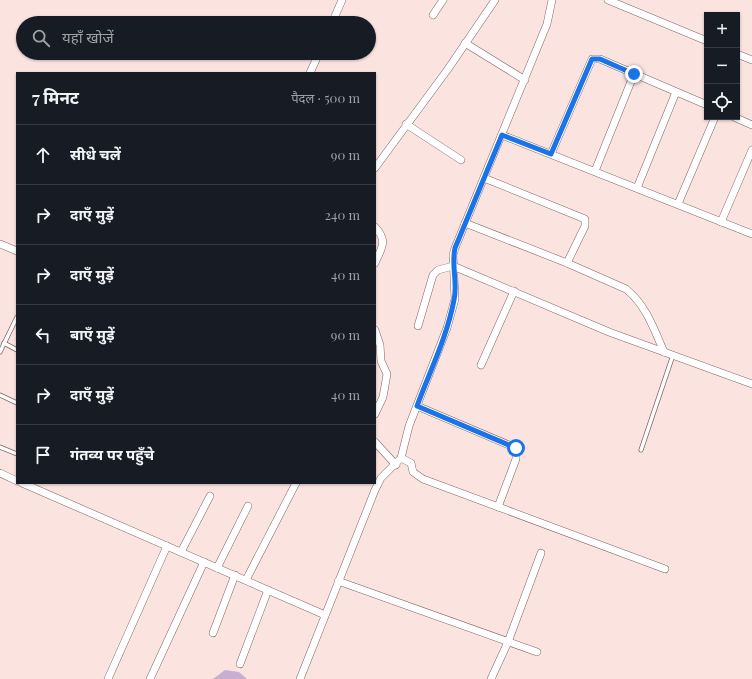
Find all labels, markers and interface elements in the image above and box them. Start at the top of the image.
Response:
map controls [704,12,740,120]
button: + [704,12,740,48]
search box [16,16,376,60]
icon: search [30,27,52,49]
text: यहाँ खोजें [62,27,114,47]
button: − [704,48,740,84]
route end [625,65,643,83]
button: locate [704,84,740,120]
text: 7 मिनट [32,86,79,108]
text: पैदल · 500 m [291,89,360,106]
icon: ahead [32,144,54,166]
text: सीधे चलें [70,144,121,164]
text: 90 m [331,146,360,163]
icon: right [32,204,54,226]
text: दाएँ मुड़ें [70,204,114,224]
text: 240 m [325,206,360,223]
icon: right [32,264,54,286]
text: दाएँ मुड़ें [70,264,114,284]
text: 40 m [331,266,360,283]
icon: left [32,324,54,346]
text: बाएँ मुड़ें [70,324,115,344]
text: 90 m [331,326,360,343]
icon: right [32,384,54,406]
text: दाएँ मुड़ें [70,384,114,404]
text: 40 m [331,386,360,403]
route start [507,439,525,457]
icon: arrive [32,444,54,466]
text: गंतव्य पर पहुँचे [70,444,154,464]

